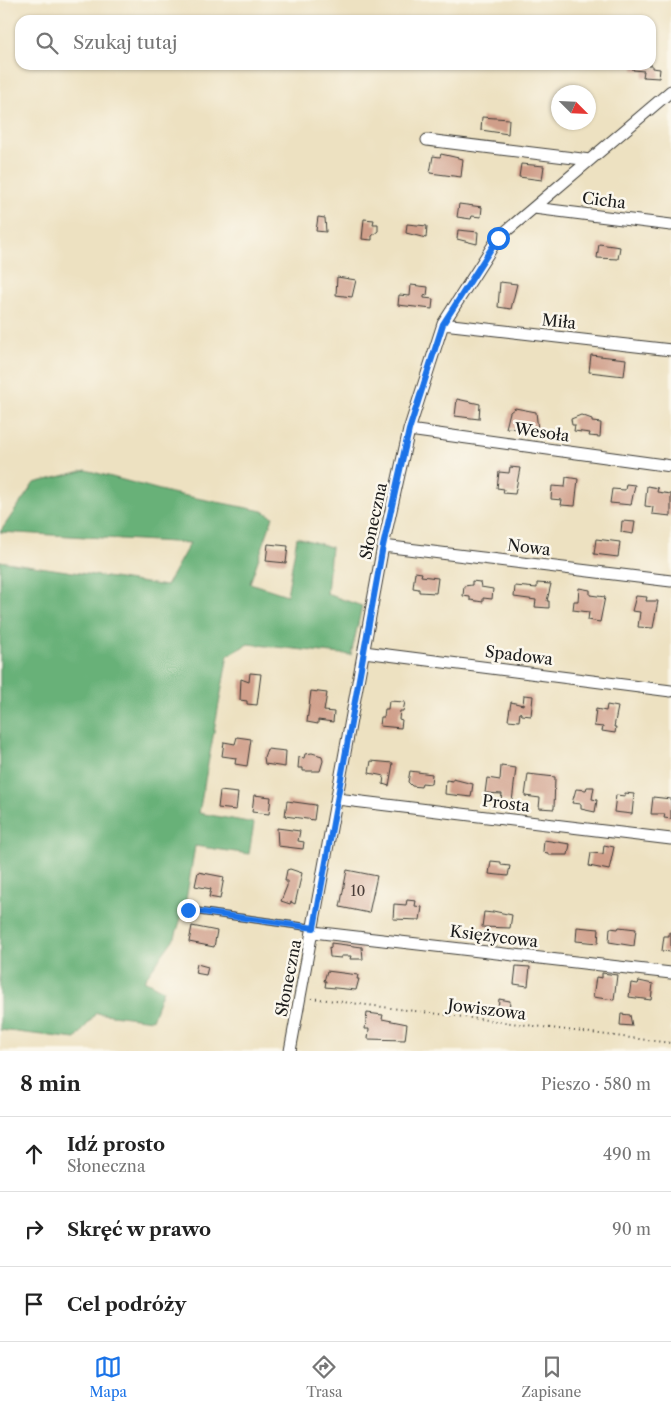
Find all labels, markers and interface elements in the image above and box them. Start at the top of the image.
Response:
search box [15,15,656,70]
icon: search [33,29,61,57]
text: Szukaj tutaj [73,31,177,54]
north arrow [551,85,596,130]
street label: Cicha [581,187,628,213]
route start [487,227,510,250]
street label: Miła [541,309,578,333]
street label: Wesoła [512,418,571,446]
street label: Słoneczna [355,480,391,561]
street label: Nowa [506,534,552,560]
street label: Spadowa [484,641,555,669]
street label: Prosta [481,790,532,816]
house number: 10 [351,882,365,900]
route end [177,899,200,922]
street label: Księżycowa [449,921,540,951]
street label: Słoneczna [271,937,305,1018]
street label: Jowiszowa [444,994,528,1024]
text: 8 min [20,1071,81,1096]
text: Pieszo · 580 m [541,1074,651,1094]
text: Idź prosto [67,1133,165,1156]
icon: ahead [20,1140,48,1168]
text: 490 m [603,1144,651,1164]
text: Słoneczna [67,1156,145,1176]
icon: right [20,1215,48,1243]
text: Skręć w prawo [67,1218,211,1241]
text: 90 m [612,1219,651,1239]
icon: arrive [20,1290,48,1318]
text: Cel podróży [67,1293,186,1316]
tab: Mapa [90,1353,127,1401]
tab: Trasa [306,1353,342,1401]
tab: Zapisane [522,1353,581,1401]

